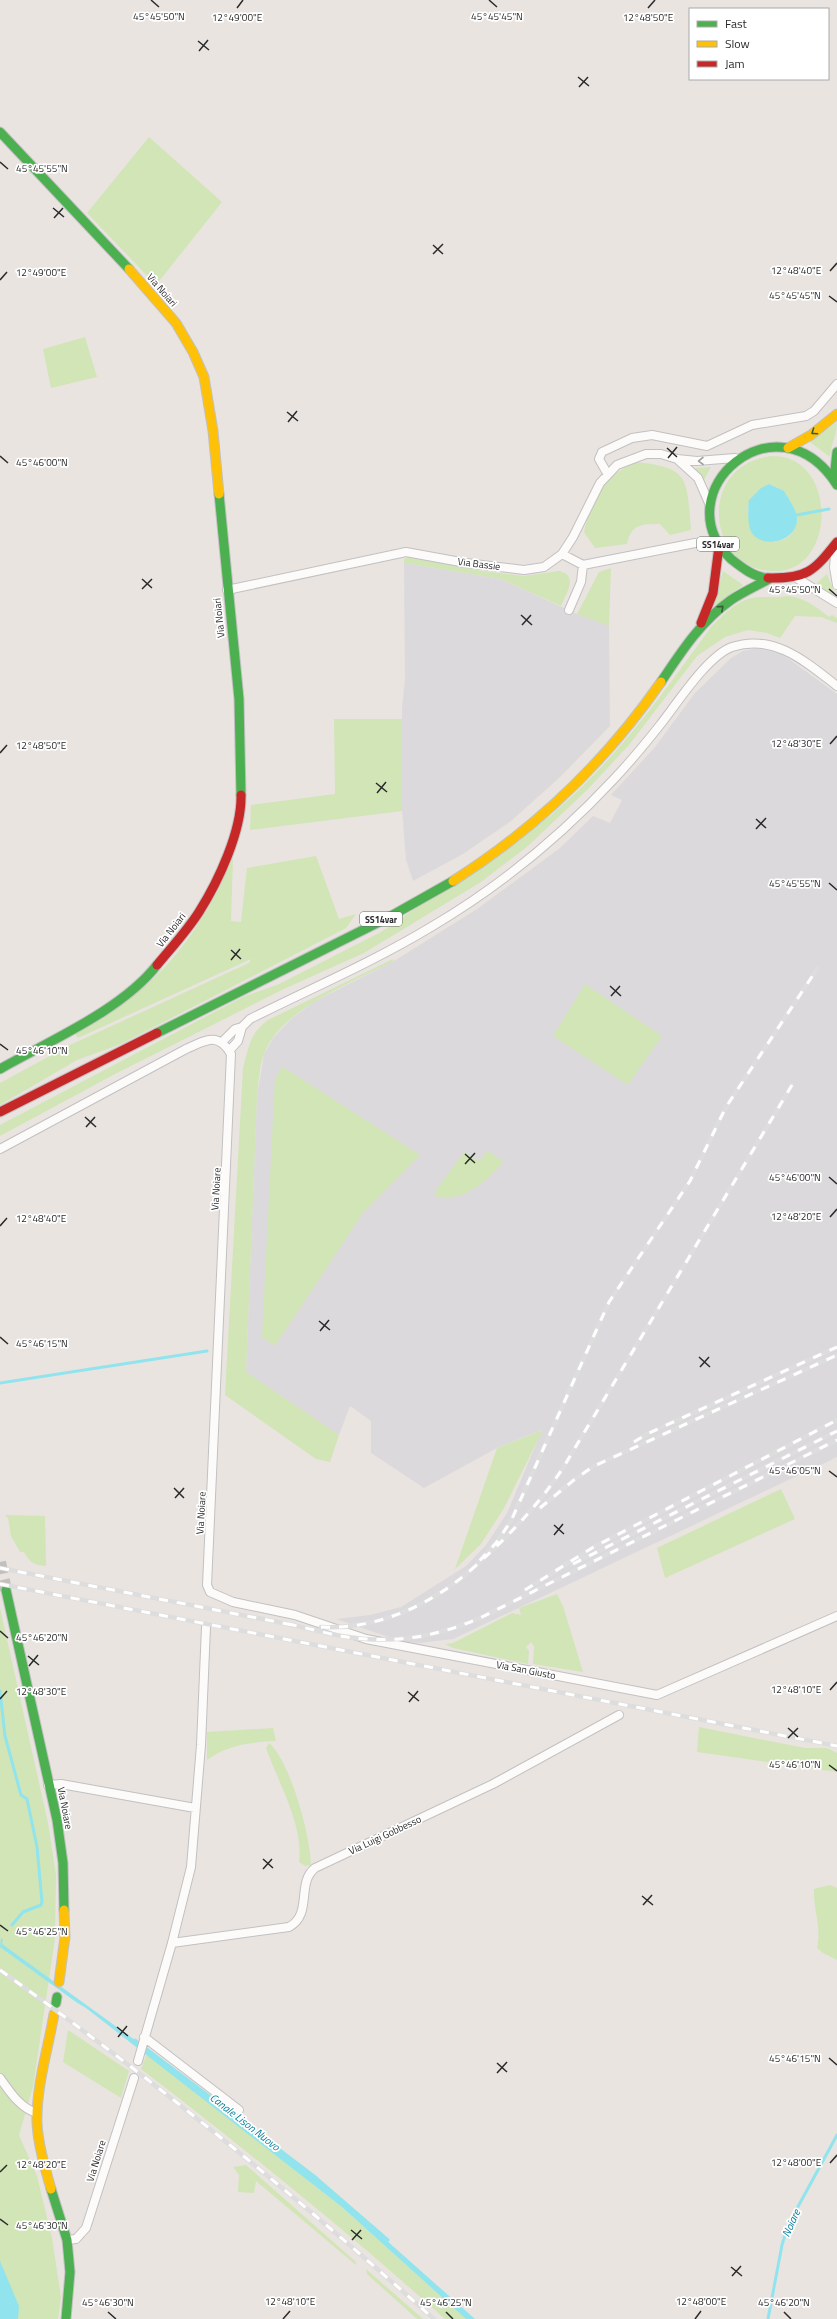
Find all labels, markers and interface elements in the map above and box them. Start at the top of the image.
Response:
legend [689,8,829,80]
text: 45°45'50"N [133,9,185,24]
text: 45°45'45"N [471,9,523,24]
text: 12°49'00"E [212,10,263,25]
text: 12°48'50"E [623,10,674,25]
text: Fast [725,14,748,33]
text: Slow [725,34,750,53]
text: Jam [725,54,745,73]
text: 45°45'55"N [16,161,68,176]
text: 12°48'40"E [771,263,822,278]
text: 12°49'00"E [16,265,67,280]
street label: Via Noiari [143,270,181,310]
text: 45°45'45"N [769,288,821,303]
one-way arrow [811,428,818,435]
text: 45°46'00"N [16,455,68,470]
one-way arrow [698,457,704,465]
road number: SS14var [697,537,739,551]
street label: Via Bassie [457,554,501,574]
text: 45°45'50"N [769,582,821,597]
street label: Via Noiari [209,597,229,639]
one-way arrow [716,605,724,613]
text: 12°48'30"E [771,736,822,751]
text: 12°48'50"E [16,738,67,753]
text: 45°45'55"N [769,876,821,891]
street label: Via Noiari [153,910,189,950]
road number: SS14var [360,912,402,926]
text: 45°46'10"N [16,1043,68,1058]
street label: Via Noiare [207,1167,225,1211]
text: 45°46'00"N [769,1170,821,1185]
text: 12°48'20"E [771,1209,822,1224]
text: 12°48'40"E [16,1211,67,1226]
text: 45°46'15"N [16,1336,68,1351]
text: 45°46'05"N [769,1463,821,1478]
street label: Via Noiare [192,1491,210,1535]
text: 45°46'20"N [16,1630,68,1645]
street label: Via San Giusto [495,1657,557,1683]
text: 12°48'10"E [771,1682,822,1697]
text: 12°48'30"E [16,1684,67,1699]
text: 45°46'10"N [769,1757,821,1772]
street label: Via Noiare [54,1786,76,1830]
street label: Via Luigi Gobbesso [346,1812,424,1858]
text: 45°46'25"N [16,1924,68,1939]
text: 45°46'15"N [769,2051,821,2066]
water label: Canale Lison Nuovo [207,2090,284,2155]
street label: Via Noiare [83,2138,109,2184]
text: 12°48'00"E [771,2155,822,2170]
text: 12°48'20"E [16,2157,67,2172]
water label: Noiare [778,2206,804,2239]
text: 45°46'30"N [16,2218,68,2233]
text: 12°48'10"E [265,2294,316,2309]
text: 12°48'00"E [676,2294,727,2309]
text: 45°46'30"N [82,2295,134,2310]
text: 45°46'25"N [420,2295,472,2310]
text: 45°46'20"N [758,2295,810,2310]

